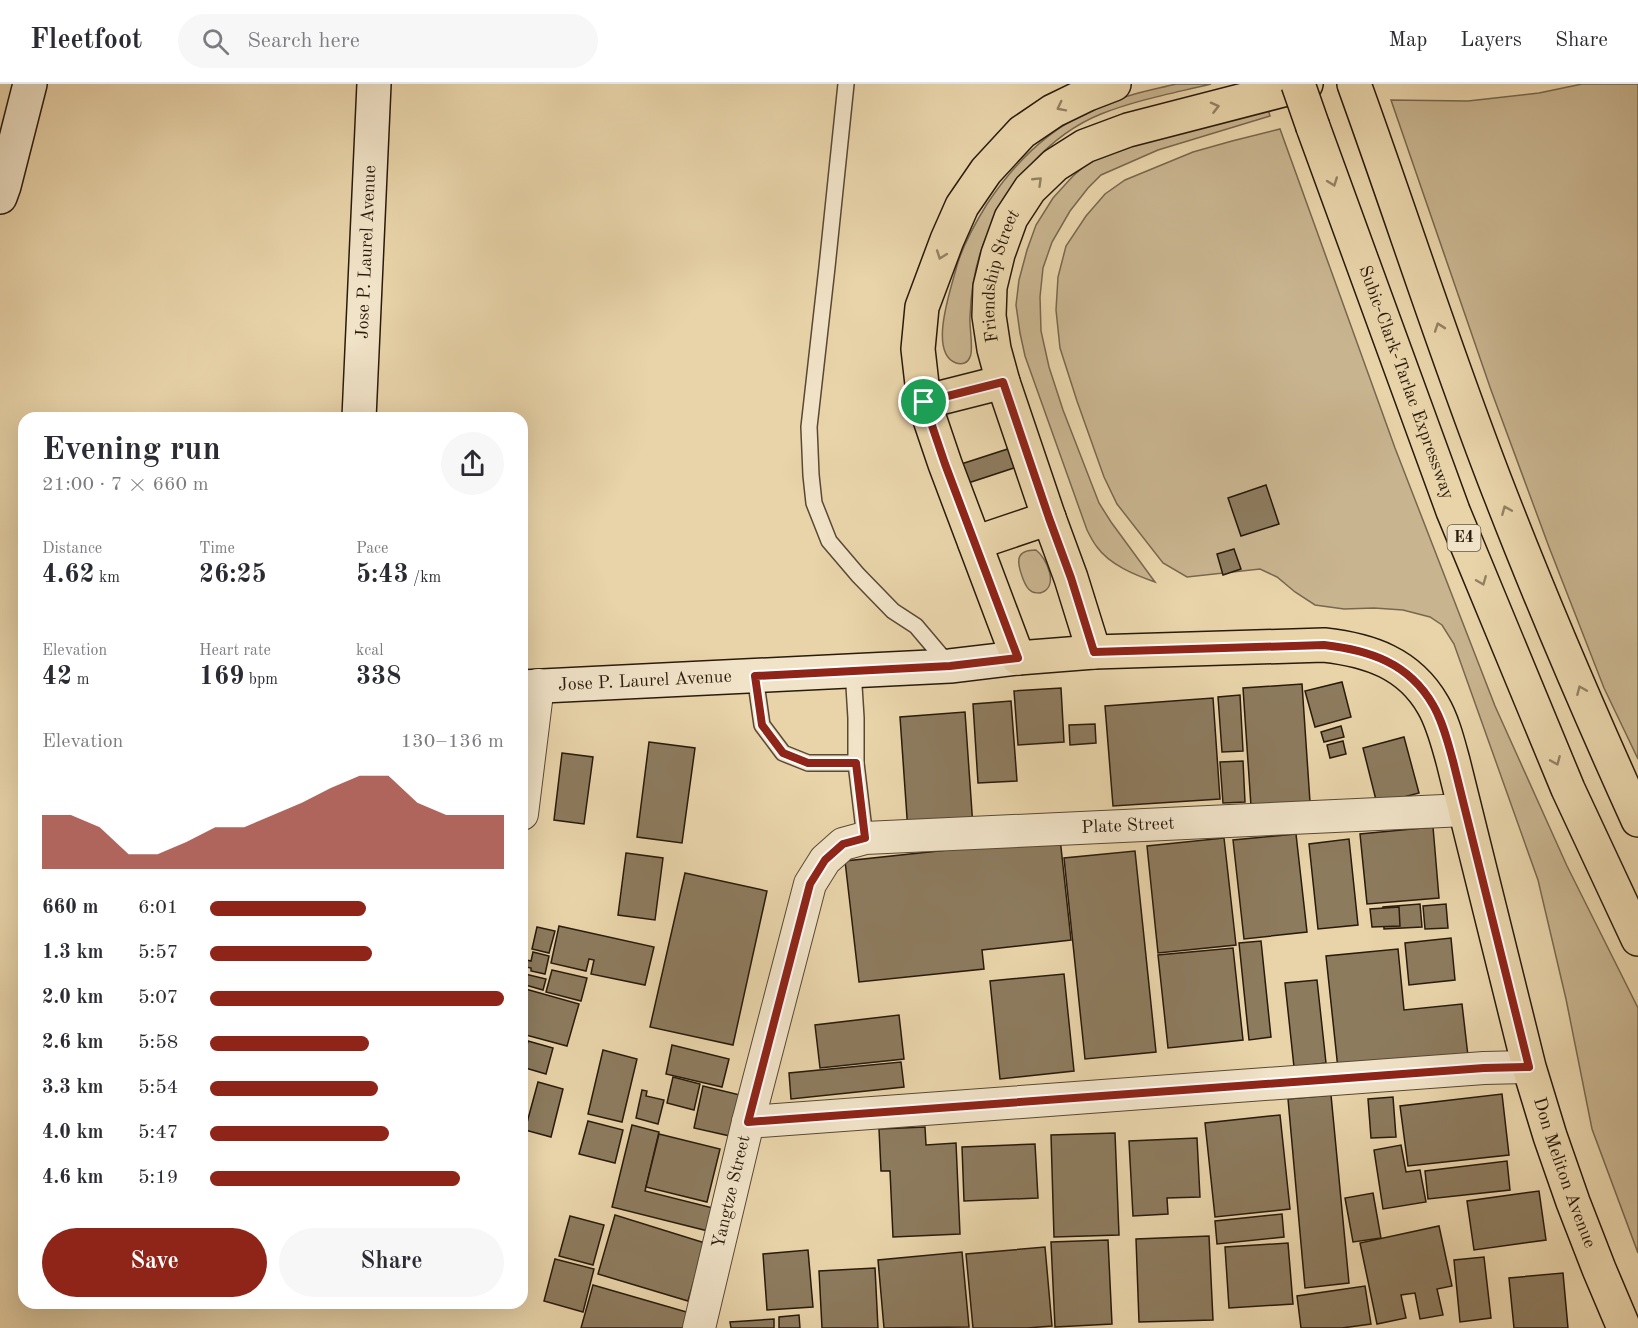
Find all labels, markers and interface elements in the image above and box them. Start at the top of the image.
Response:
search box [178,14,598,68]
icon: search [199,25,232,58]
text: Fleetfoot [30,27,142,55]
text: Search here [247,30,360,52]
text: Map [1388,30,1427,51]
text: Layers [1460,30,1522,51]
text: Share [1555,30,1608,51]
one-way arrow [1056,100,1067,111]
one-way arrow [1210,101,1220,114]
street label: Jose P. Laurel Avenue [354,165,379,339]
one-way arrow [1326,176,1339,187]
one-way arrow [1031,178,1042,189]
street label: Friendship Street [980,206,1023,344]
one-way arrow [936,249,949,260]
street label: Subic-Clark-Tarlac Expressway [1355,263,1457,502]
one-way arrow [1434,322,1447,333]
pin [898,376,949,427]
icon: arrive [907,385,940,418]
button: share [441,432,504,495]
text: Evening run [42,434,221,467]
text: 21:00 · 7 × 660 m [42,475,209,495]
one-way arrow [1501,505,1513,516]
road number: E4 [1448,525,1480,551]
text: Distance [42,541,102,557]
text: Time [199,541,235,557]
text: Pace [356,541,388,557]
text: 4.62 [42,562,95,588]
text: 26:25 [199,562,267,588]
text: 5:43 [356,562,409,588]
text: km [95,570,120,586]
text: /km [409,570,441,586]
one-way arrow [1475,575,1487,586]
text: Elevation [42,643,107,659]
text: Heart rate [199,643,271,659]
text: kcal [356,643,384,659]
text: 42 [42,664,72,690]
text: 169 [199,664,244,690]
text: 338 [356,664,401,690]
street label: Jose P. Laurel Avenue [558,668,732,694]
text: m [72,672,89,688]
text: bpm [244,672,278,688]
one-way arrow [1576,685,1588,696]
text: Elevation [42,732,123,752]
text: 130–136 m [401,732,504,752]
one-way arrow [1549,755,1561,766]
street label: Plate Street [1081,815,1175,837]
text: 660 m [42,898,98,918]
text: 6:01 [138,898,178,918]
text: 1.3 km [42,943,104,963]
text: 5:57 [138,943,178,963]
text: 2.0 km [42,988,104,1008]
text: 5:07 [138,988,178,1008]
text: 2.6 km [42,1033,104,1053]
text: 5:58 [138,1033,178,1053]
text: 3.3 km [42,1078,104,1098]
text: 5:54 [138,1078,178,1098]
street label: Don Meliton Avenue [1530,1095,1599,1250]
text: 4.0 km [42,1123,104,1143]
text: 5:47 [138,1123,178,1143]
street label: Yangtze Street [709,1133,754,1250]
text: 4.6 km [42,1168,104,1188]
text: 5:19 [138,1168,178,1188]
button: Save [42,1228,267,1297]
button: Share [279,1228,504,1297]

